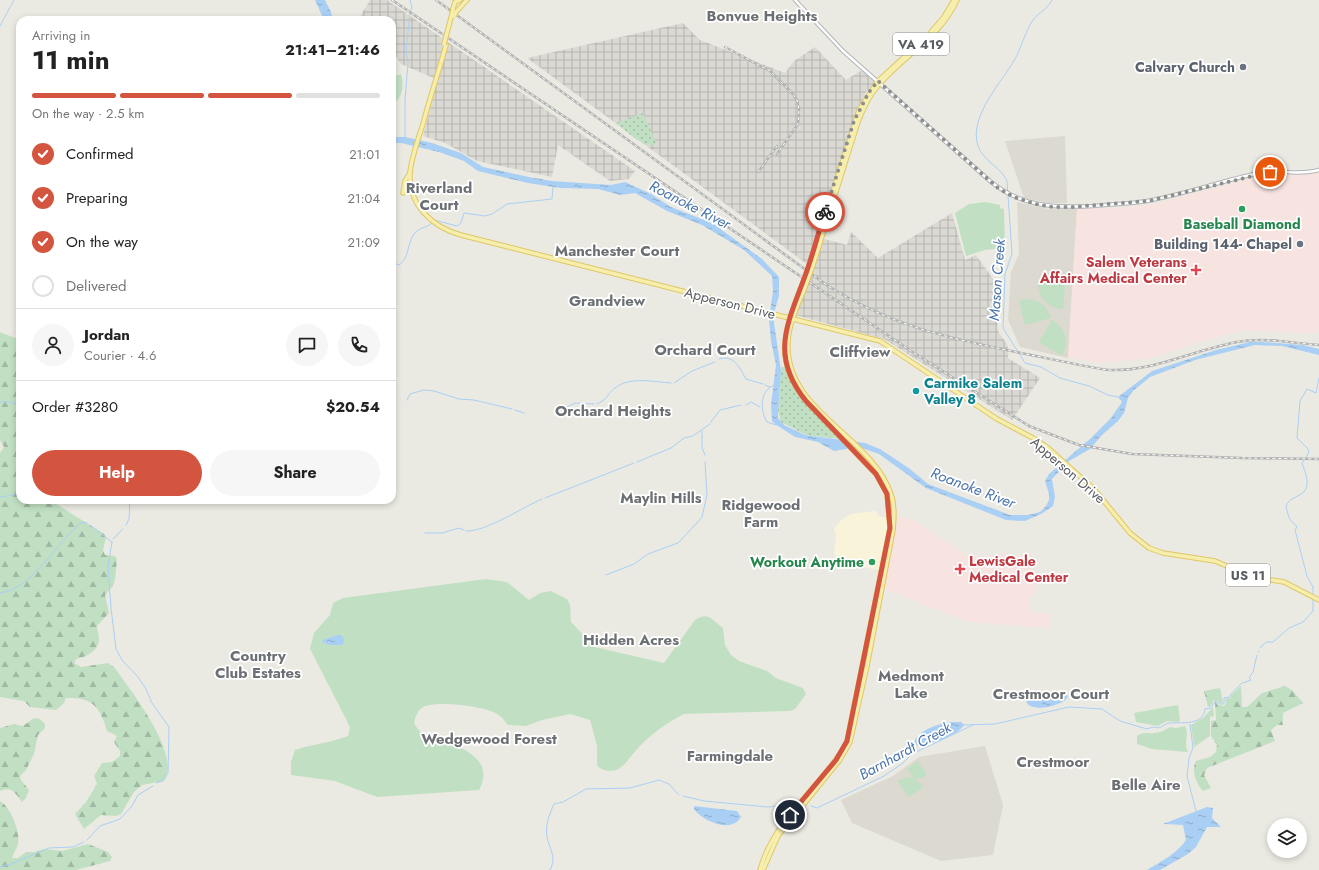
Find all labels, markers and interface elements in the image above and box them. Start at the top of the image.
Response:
district label: Bonvue Heights [707,5,818,27]
text: Arriving in [32,26,90,45]
road number: VA 419 [893,33,949,55]
text: 21:41–21:46 [285,39,380,61]
text: 11 min [32,41,110,79]
place label: Calvary Church [1135,57,1235,77]
marker: Calvary Church [1238,62,1248,72]
text: On the way · 2.5 km [32,104,144,123]
icon: check [32,143,54,165]
text: Confirmed [66,143,134,165]
text: 21:01 [349,145,380,164]
pin [1253,155,1287,189]
icon: bag [1259,161,1281,183]
water label: Roanoke River [645,175,735,235]
district label: Riverland Court [406,177,472,216]
icon: check [32,187,54,209]
text: Preparing [66,187,128,209]
text: 21:04 [347,189,380,208]
courier [805,192,845,232]
icon: bike [814,201,836,223]
marker: Baseball Diamond [1237,204,1247,214]
place label: Baseball Diamond [1183,214,1301,234]
icon: check [32,231,54,253]
text: On the way [66,231,138,253]
text: 21:09 [348,233,380,252]
place label: Building 144- Chapel [1154,234,1292,254]
water label: Mason Creek [983,238,1011,322]
marker: Building 144- Chapel [1295,239,1305,249]
district label: Manchester Court [555,240,679,262]
place label: Salem Veterans Affairs Medical Center [1039,252,1188,288]
marker: Salem Veterans Affairs Medical Center [1190,264,1202,276]
text: Delivered [66,275,127,297]
street label: Apperson Drive [682,282,778,324]
district label: Grandview [569,290,646,312]
button: person [32,324,74,366]
text: Jordan [84,324,130,346]
button: chat [286,324,328,366]
button: phone [338,324,380,366]
district label: Orchard Court [654,339,756,361]
district label: Cliffview [830,341,891,363]
text: Courier · 4.6 [84,346,157,365]
place label: Carmike Salem Valley 8 [923,373,1022,409]
marker: Carmike Salem Valley 8 [911,386,921,396]
text: Order #3280 [32,396,118,418]
text: $20.54 [326,396,380,418]
district label: Orchard Heights [555,400,671,422]
street label: Apperson Drive [1026,432,1110,508]
button: Help [32,450,202,496]
button: Share [210,450,380,496]
water label: Roanoke River [928,462,1019,515]
district label: Maylin Hills [620,487,702,509]
district label: Ridgewood Farm [722,494,800,533]
place label: LewisGale Medical Center [969,551,1069,587]
place label: Workout Anytime [750,552,864,572]
marker: Workout Anytime [867,557,877,567]
marker: LewisGale Medical Center [954,563,966,575]
road number: US 11 [1226,564,1270,586]
district label: Hidden Acres [583,629,679,651]
district label: Country Club Estates [215,645,301,684]
district label: Medmont Lake [878,665,944,704]
district label: Crestmoor Court [993,683,1109,705]
water label: Barnhardt Creek [855,716,956,785]
district label: Wedgewood Forest [421,728,557,750]
district label: Farmingdale [687,745,774,767]
district label: Crestmoor [1017,751,1090,773]
district label: Belle Aire [1111,774,1181,796]
pin [773,798,807,832]
icon: home [779,804,801,826]
map controls [1267,818,1307,858]
button: layers [1267,818,1307,858]

